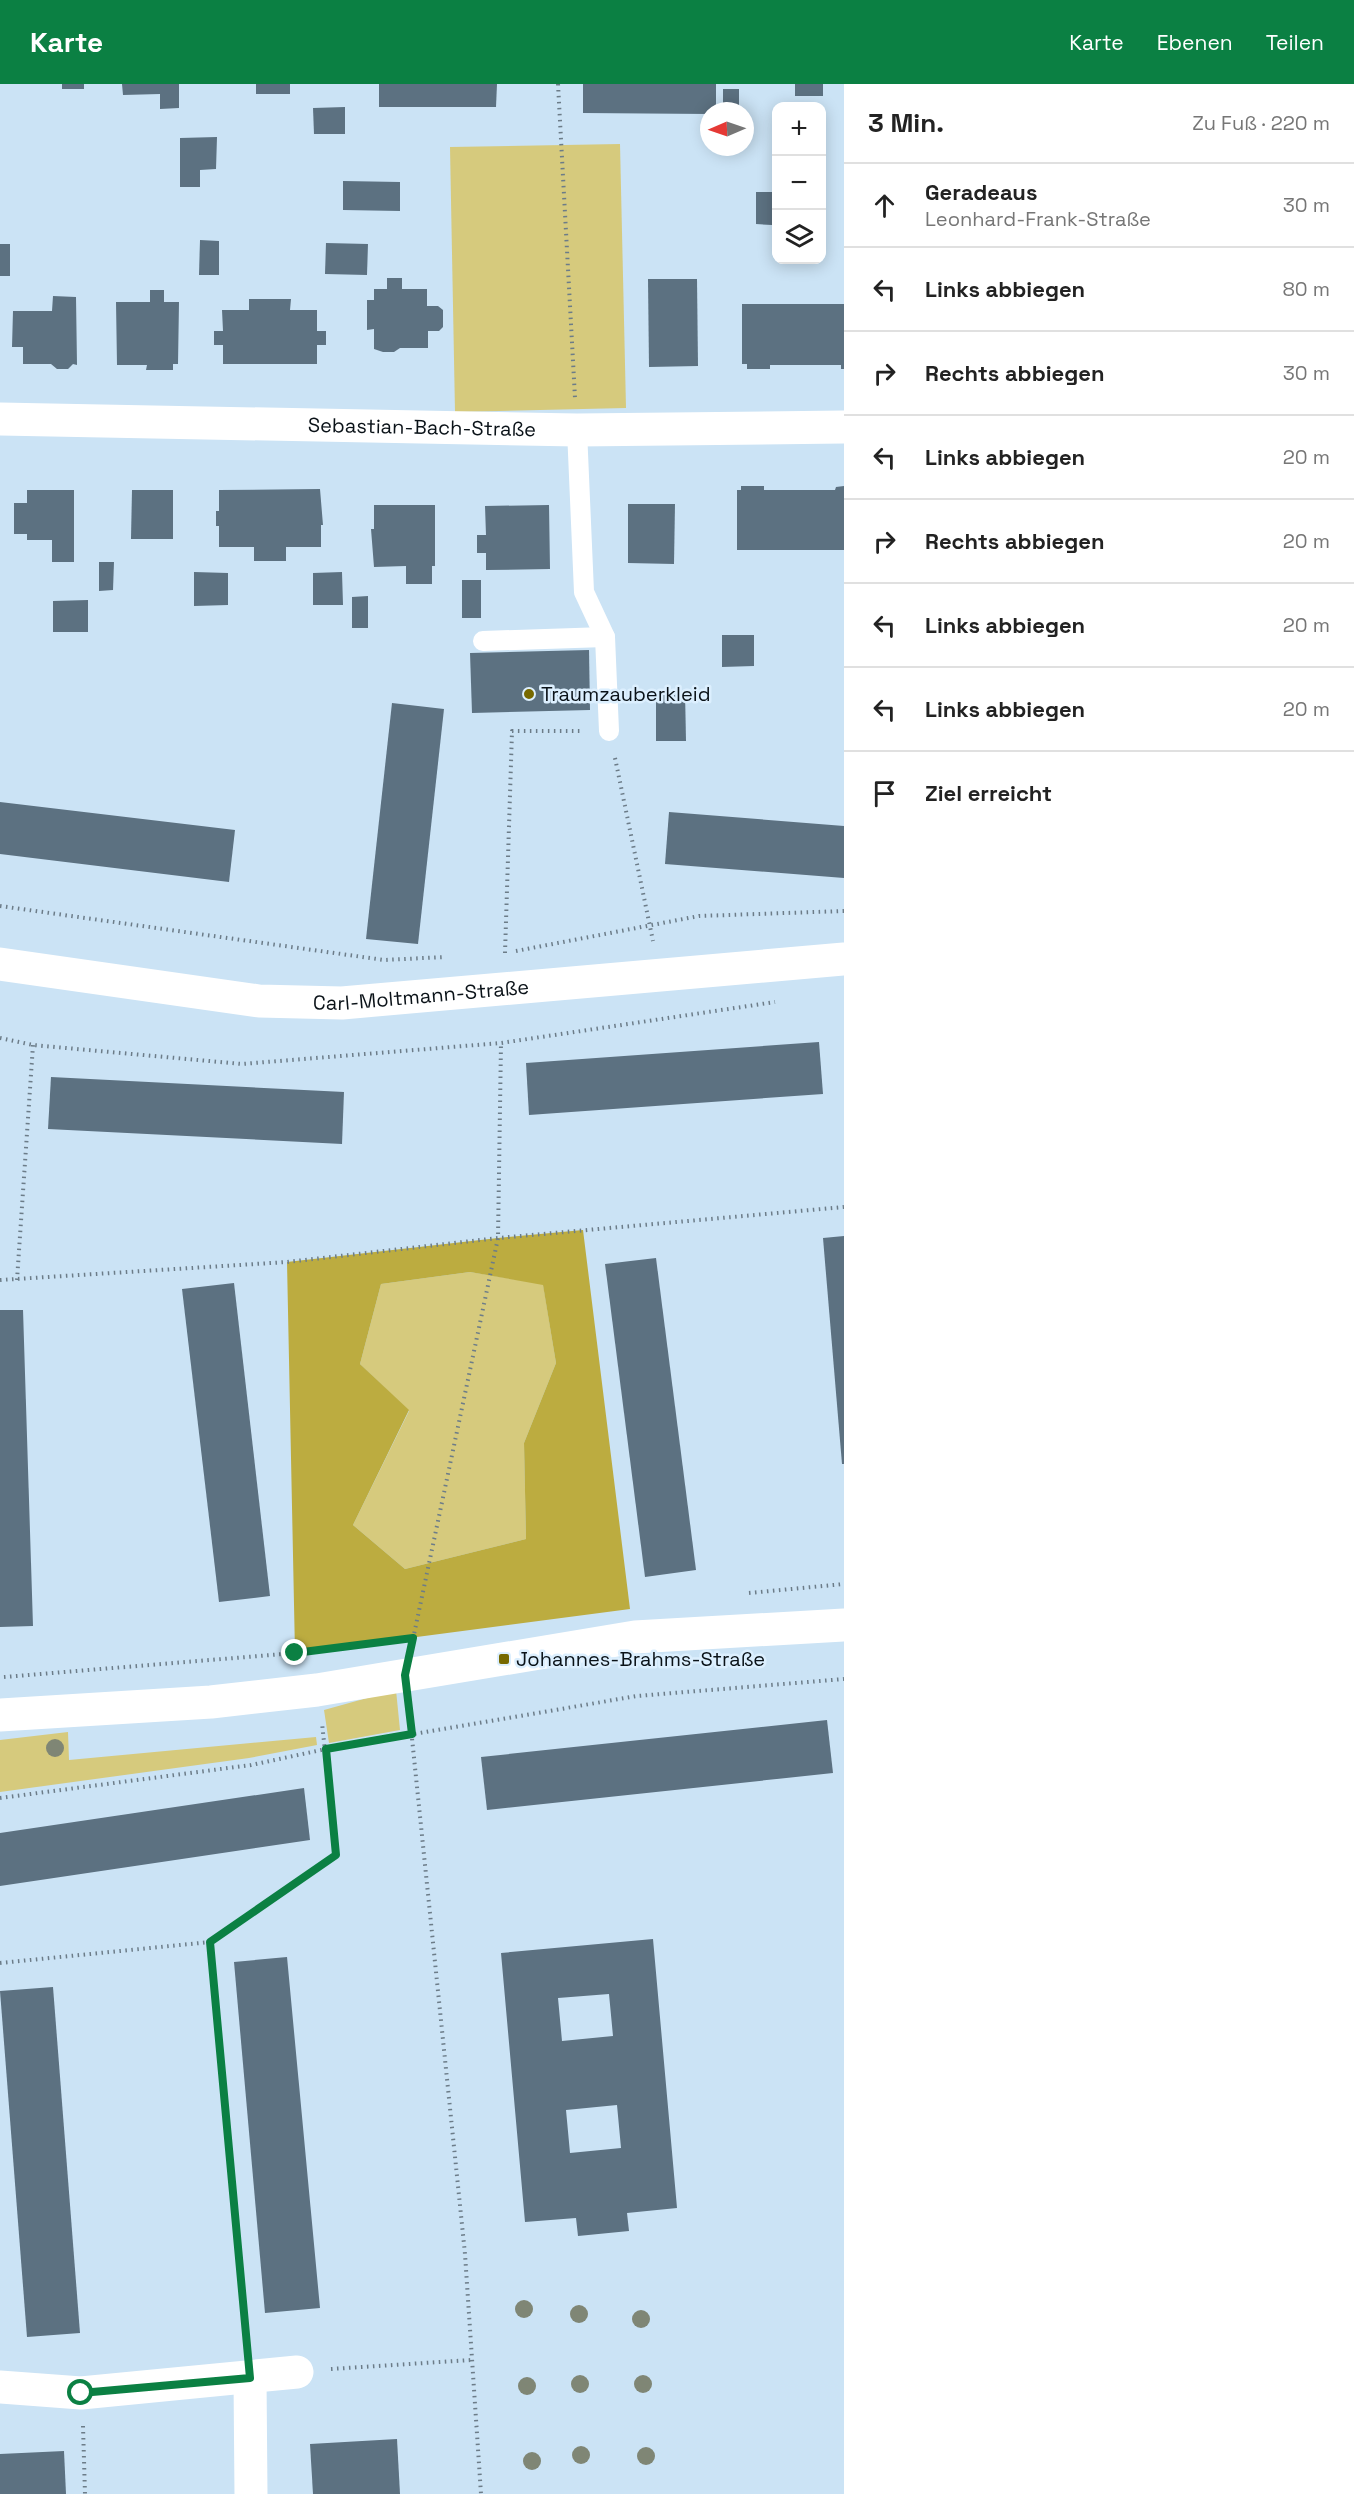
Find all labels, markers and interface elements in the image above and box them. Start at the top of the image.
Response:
text: Karte [30,24,103,60]
text: Karte [1069,29,1124,56]
text: Ebenen [1157,29,1233,56]
text: Teilen [1266,29,1324,56]
north arrow [700,102,754,156]
map controls [772,102,826,264]
button: + [772,102,826,156]
text: 3 Min. [868,106,944,140]
text: Zu Fuß · 220 m [1192,110,1330,136]
button: − [772,156,826,210]
text: Geradeaus [925,178,1037,206]
icon: ahead [868,189,901,222]
text: 30 m [1283,192,1330,218]
text: Leonhard-Frank-Straße [925,206,1151,232]
button: layers [772,210,826,264]
icon: left [868,273,901,306]
text: Links abbiegen [925,275,1085,303]
text: 80 m [1282,276,1330,302]
icon: right [868,357,901,390]
text: Rechts abbiegen [925,359,1105,387]
text: 30 m [1283,360,1330,386]
street label: Sebastian-Bach-Straße [308,412,536,442]
icon: left [868,441,901,474]
text: Links abbiegen [925,443,1085,471]
text: 20 m [1283,444,1330,470]
icon: right [868,525,901,558]
text: Rechts abbiegen [925,527,1105,555]
text: 20 m [1283,528,1330,554]
icon: left [868,609,901,642]
text: Links abbiegen [925,611,1085,639]
text: 20 m [1283,612,1330,638]
place label: Traumzauberkleid [541,681,711,707]
marker: Traumzauberkleid [522,687,536,701]
icon: left [868,693,901,726]
text: Links abbiegen [925,695,1085,723]
text: 20 m [1283,696,1330,722]
icon: arrive [868,777,901,810]
text: Ziel erreicht [925,779,1052,807]
street label: Carl-Moltmann-Straße [313,974,530,1016]
route end [281,1639,307,1665]
place label: Johannes-Brahms-Straße [516,1646,765,1672]
marker: Johannes-Brahms-Straße [497,1652,511,1666]
route start [67,2379,93,2405]

